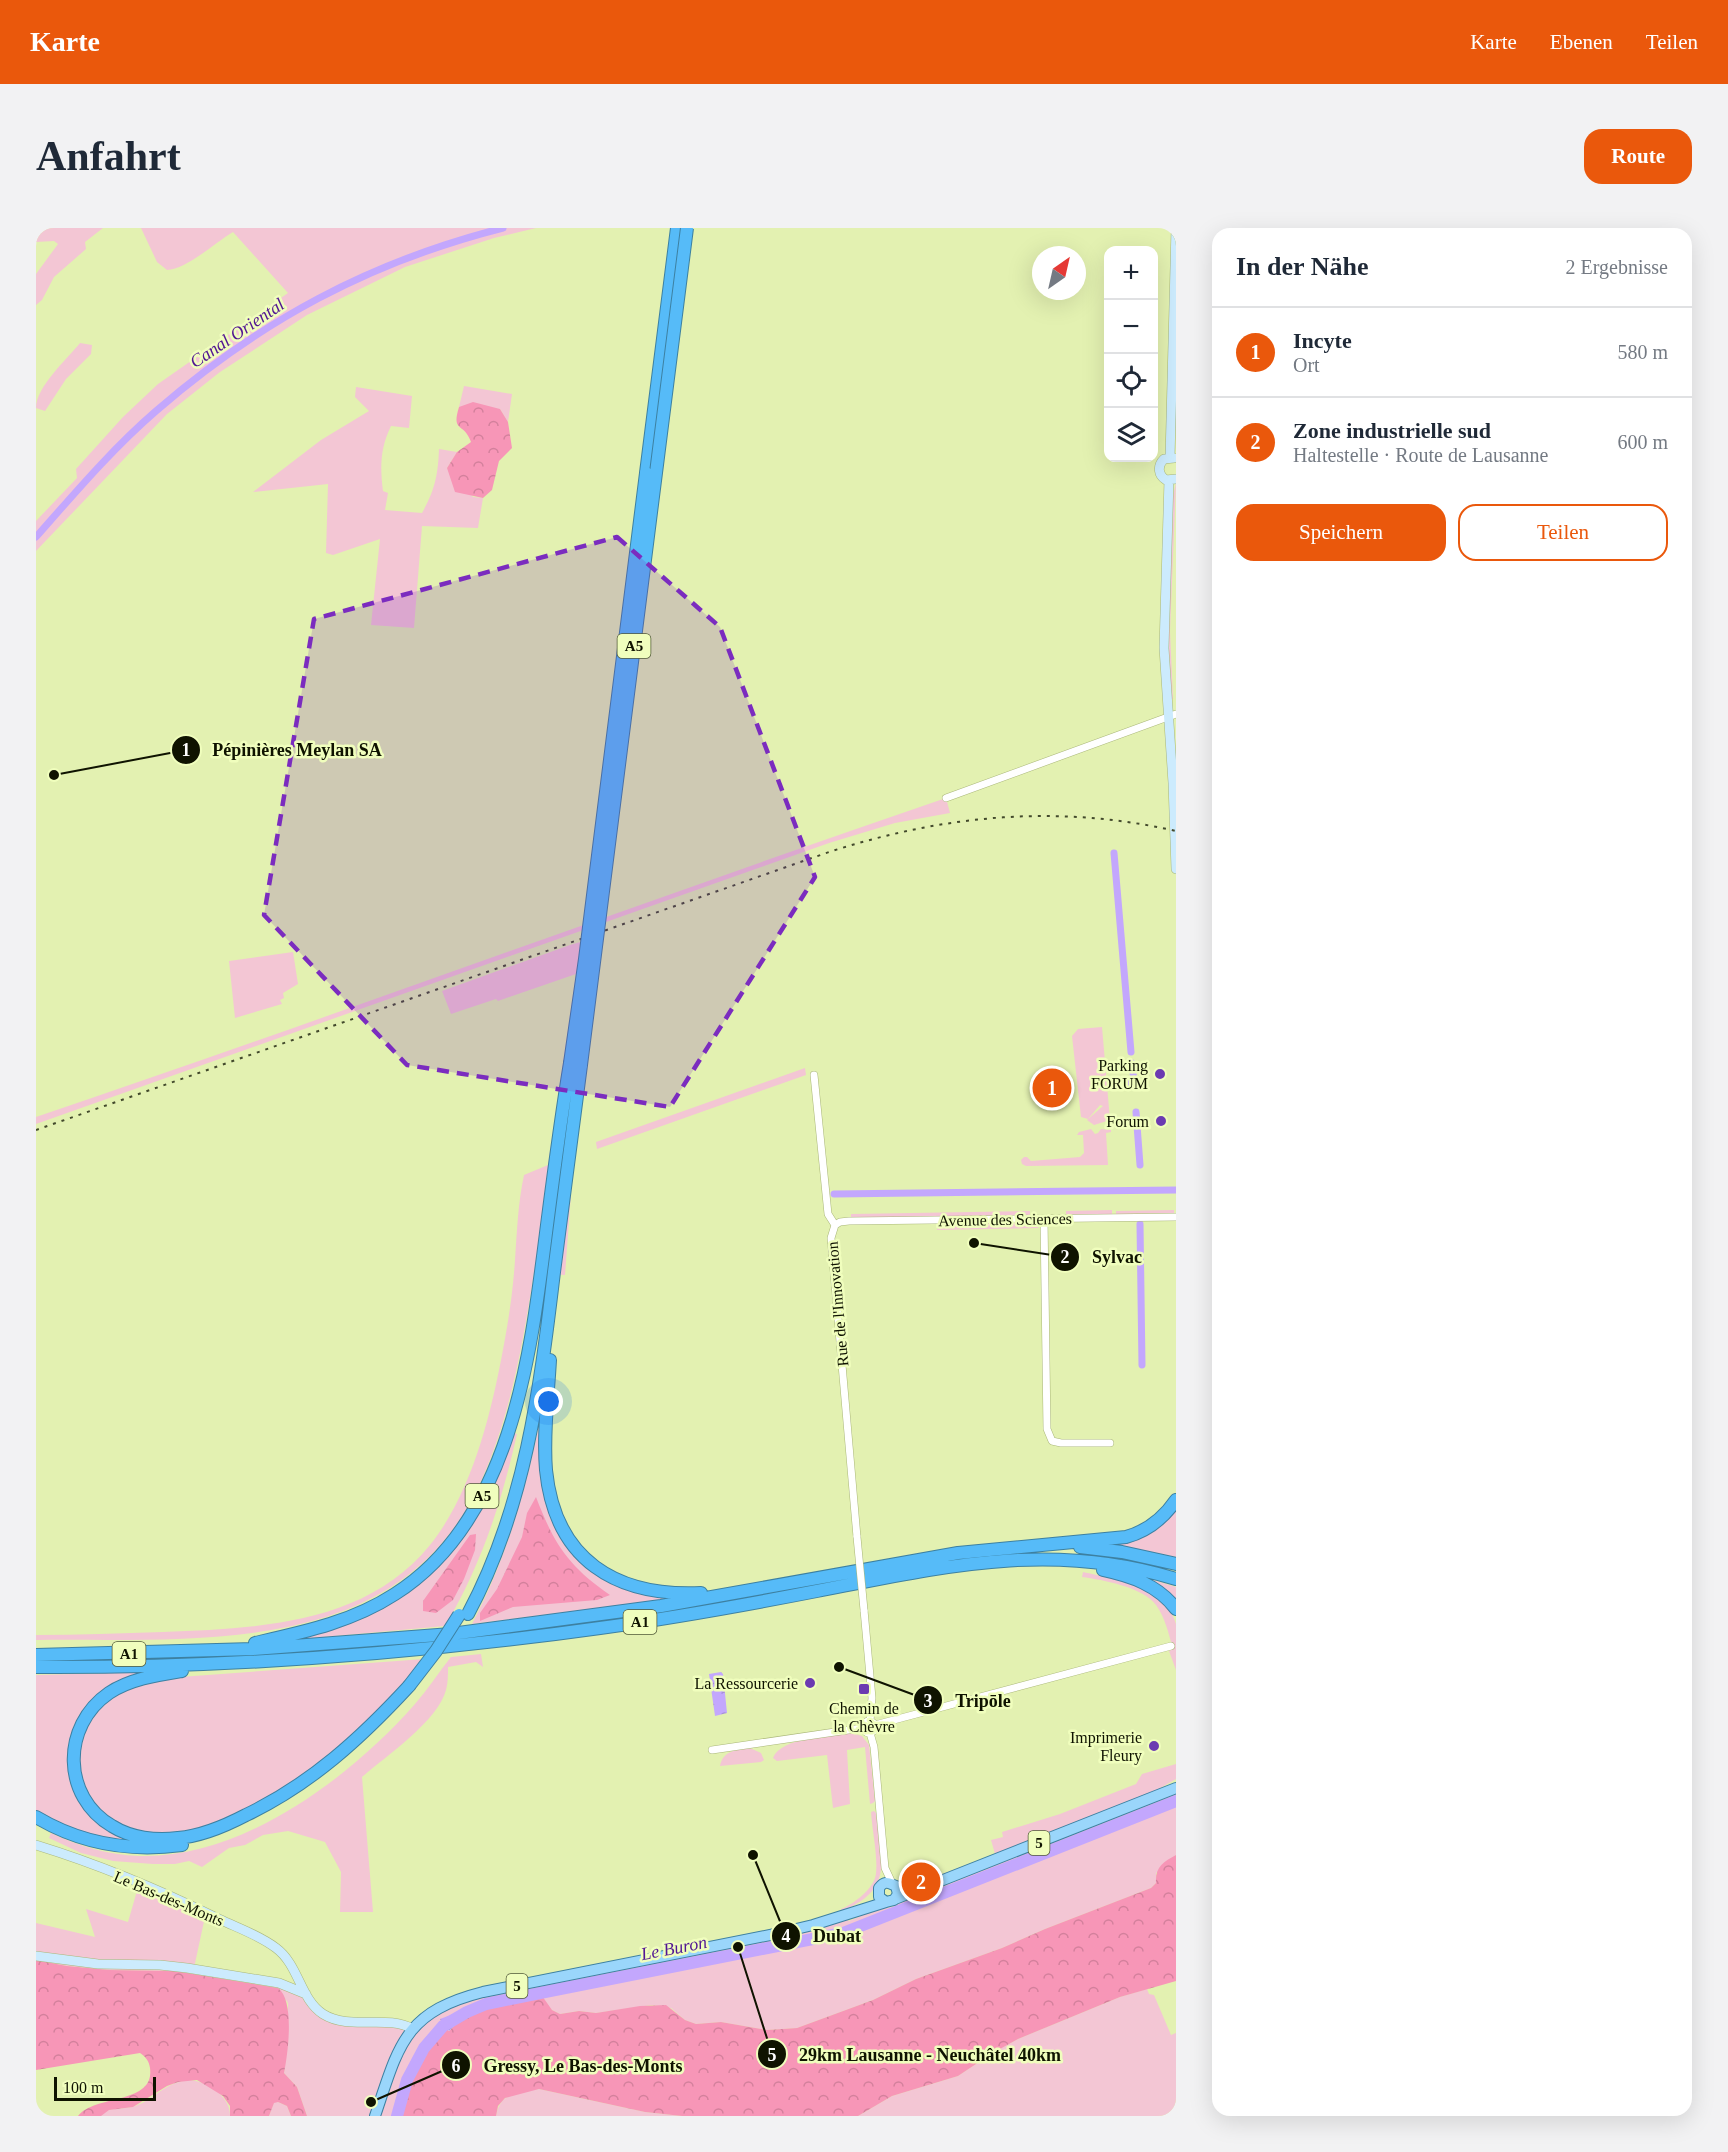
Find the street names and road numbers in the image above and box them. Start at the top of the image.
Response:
road number: A5 [618,634,650,658]
street label: Avenue des Sciences [938,1210,1072,1229]
street label: Rue de l'Innovation [824,1241,851,1367]
road number: A5 [466,1484,498,1508]
road number: A1 [624,1610,656,1634]
road number: A1 [112,1642,146,1666]
road number: 5 [1028,1831,1050,1855]
street label: Le Bas-des-Monts [111,1868,226,1929]
road number: 5 [506,1974,528,1998]

